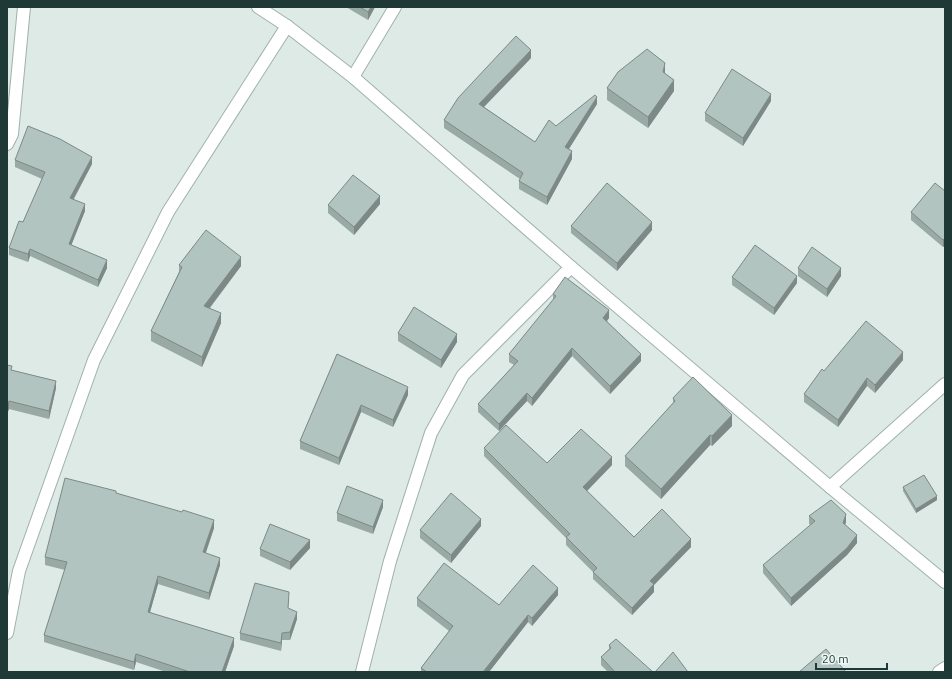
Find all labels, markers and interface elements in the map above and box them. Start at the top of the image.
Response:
scale bar [816,645,887,671]
text: 20 m [822,652,849,665]

